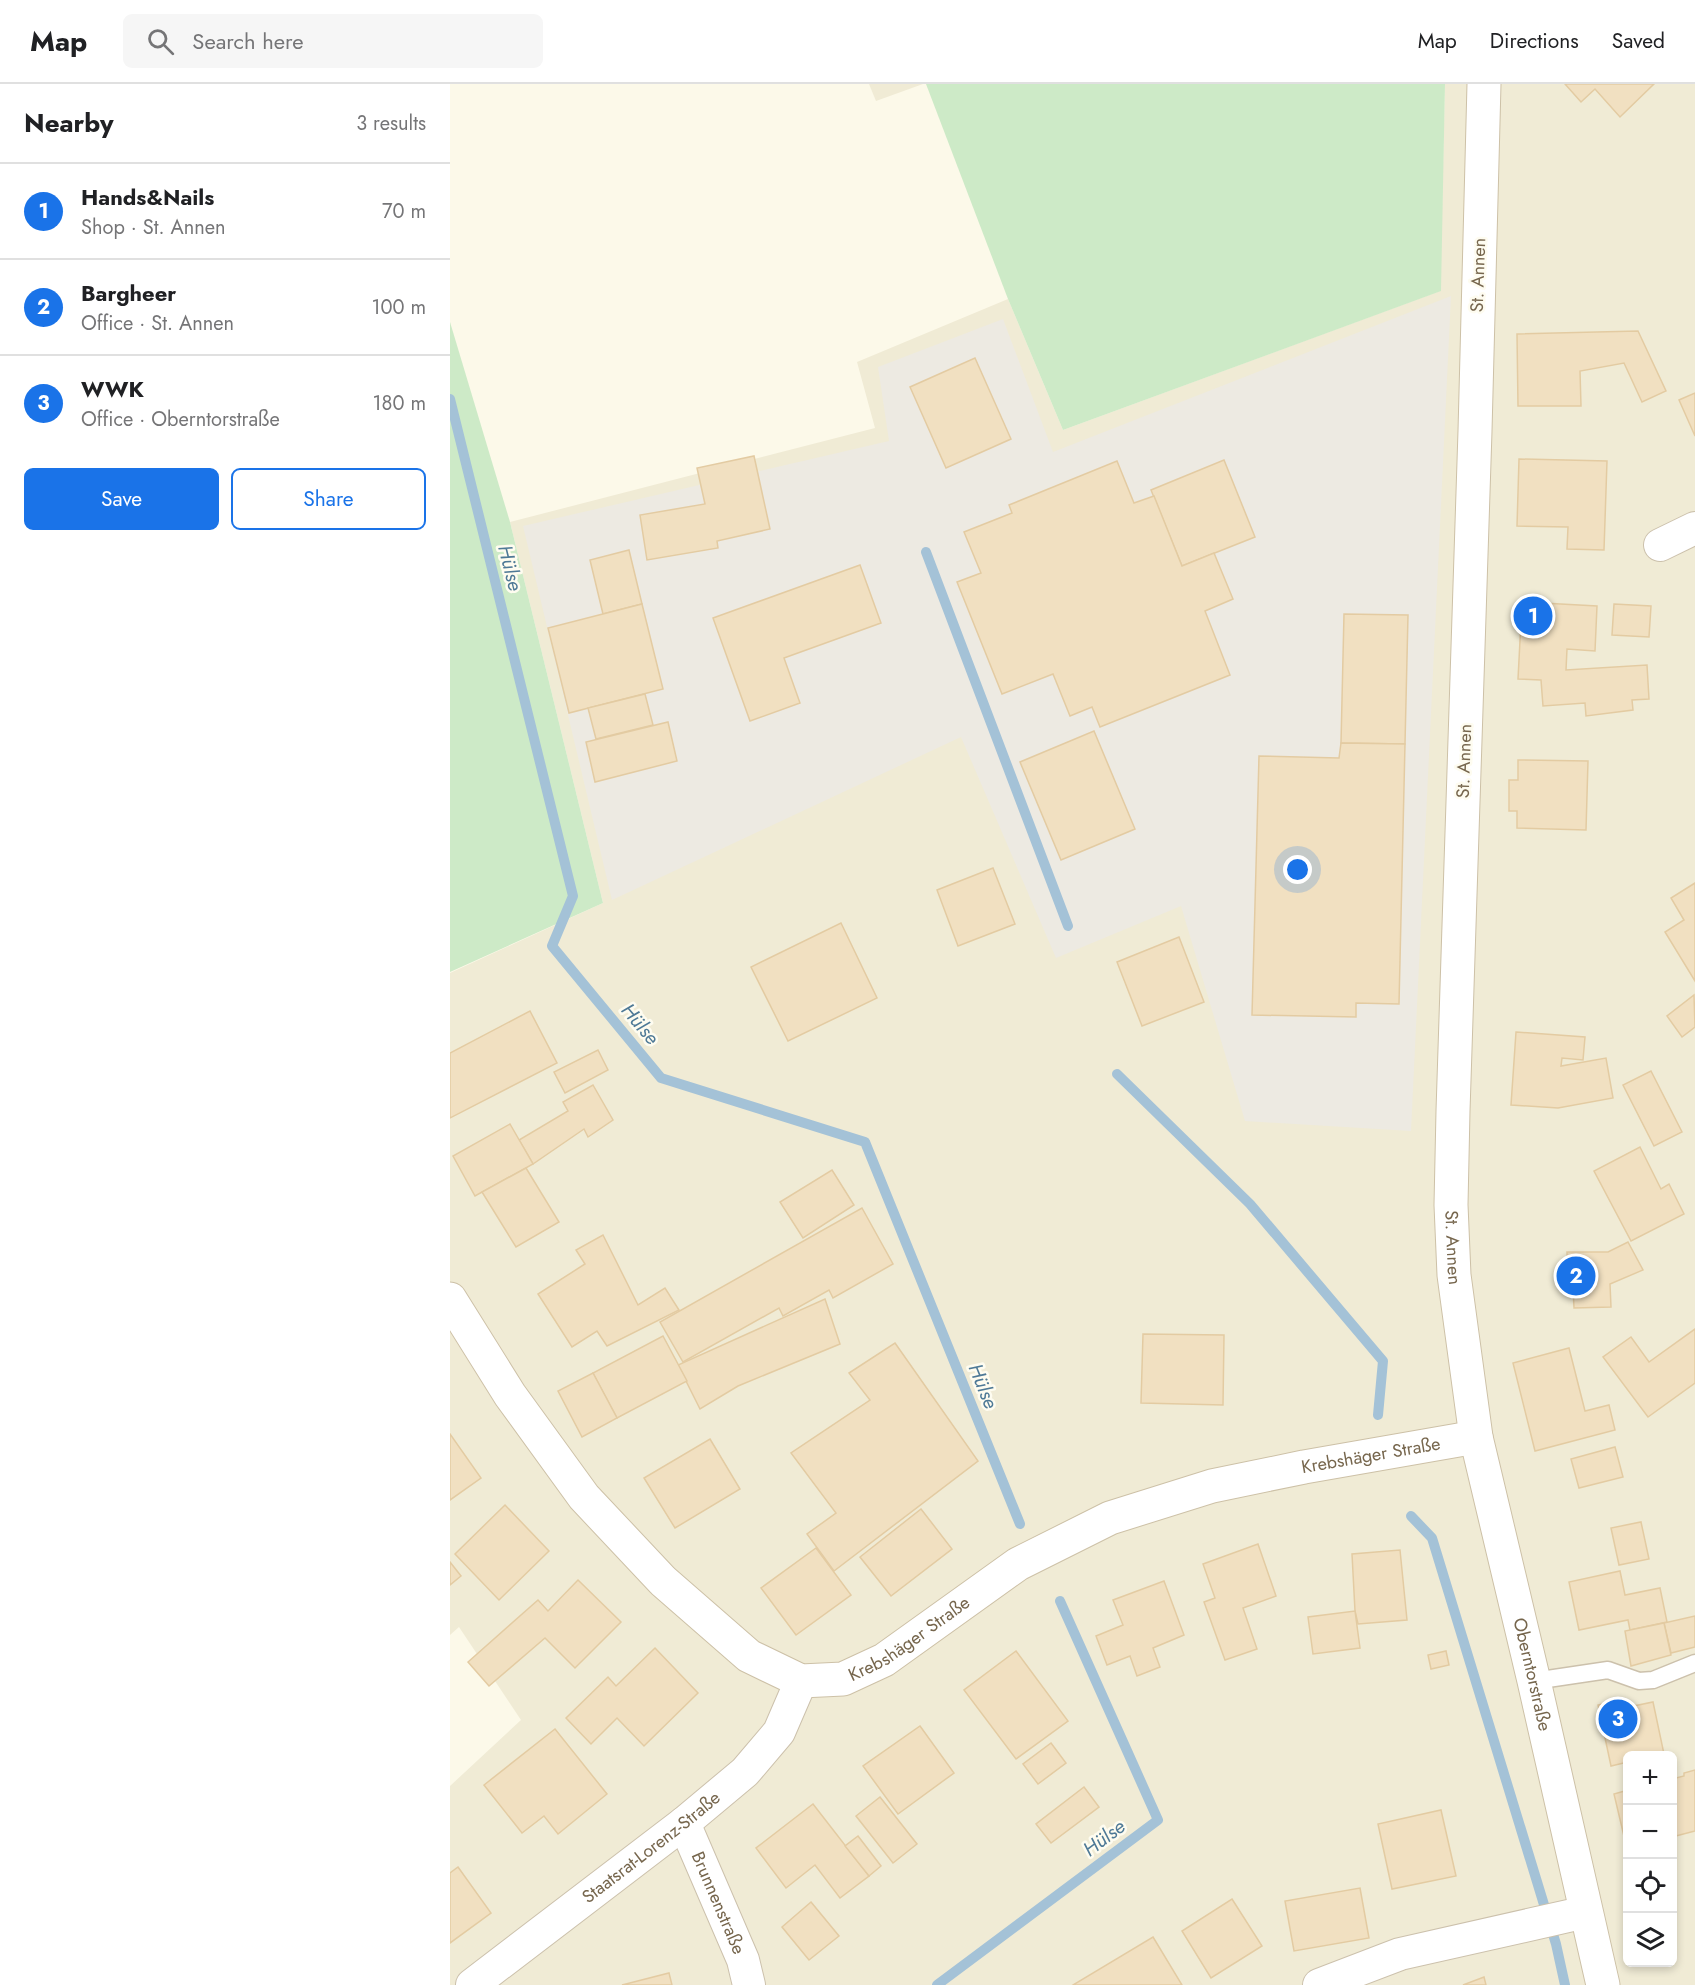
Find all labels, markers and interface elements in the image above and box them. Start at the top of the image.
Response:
search box [123,14,543,68]
text: Map [30,21,87,62]
icon: search [144,25,177,58]
text: Search here [192,25,304,57]
text: Map [1418,26,1457,56]
text: Directions [1490,26,1579,56]
text: Saved [1612,26,1665,56]
text: Nearby [24,104,113,142]
text: 3 results [356,109,426,138]
text: Hands&Nails [81,181,214,213]
text: 1 [38,197,49,226]
text: 70 m [382,197,426,226]
text: Shop · St. Annen [81,213,226,242]
street label: St. Annen [1464,237,1492,313]
text: Bargheer [81,277,176,309]
text: 2 [37,293,50,322]
text: 100 m [371,293,426,322]
text: Office · St. Annen [81,309,234,338]
text: WWK [81,373,144,405]
text: 3 [37,389,50,418]
text: 180 m [372,389,426,418]
text: Office · Oberntorstraße [81,405,280,434]
button: Save [24,468,219,530]
button: Share [231,468,426,530]
water label: Hülse [490,542,530,594]
pin: 1 [1514,594,1552,638]
street label: St. Annen [1450,723,1478,799]
your location [1283,855,1312,884]
water label: Hülse [614,997,666,1051]
street label: St. Annen [1438,1210,1468,1286]
pin: 2 [1556,1254,1596,1298]
water label: Hülse [961,1359,1005,1413]
street label: Krebshäger Straße [1299,1430,1442,1480]
street label: Krebshäger Straße [844,1590,975,1688]
street label: Oberntorstraße [1506,1615,1558,1734]
pin: 3 [1598,1696,1638,1742]
map controls [1623,1751,1677,1967]
button: + [1623,1751,1677,1805]
street label: Staatsrat-Lorenz-Straße [576,1785,726,1909]
button: − [1623,1805,1677,1859]
water label: Hülse [1077,1812,1131,1864]
street label: Brunnenstraße [685,1848,752,1958]
button: locate [1623,1859,1677,1913]
button: layers [1623,1913,1677,1967]

